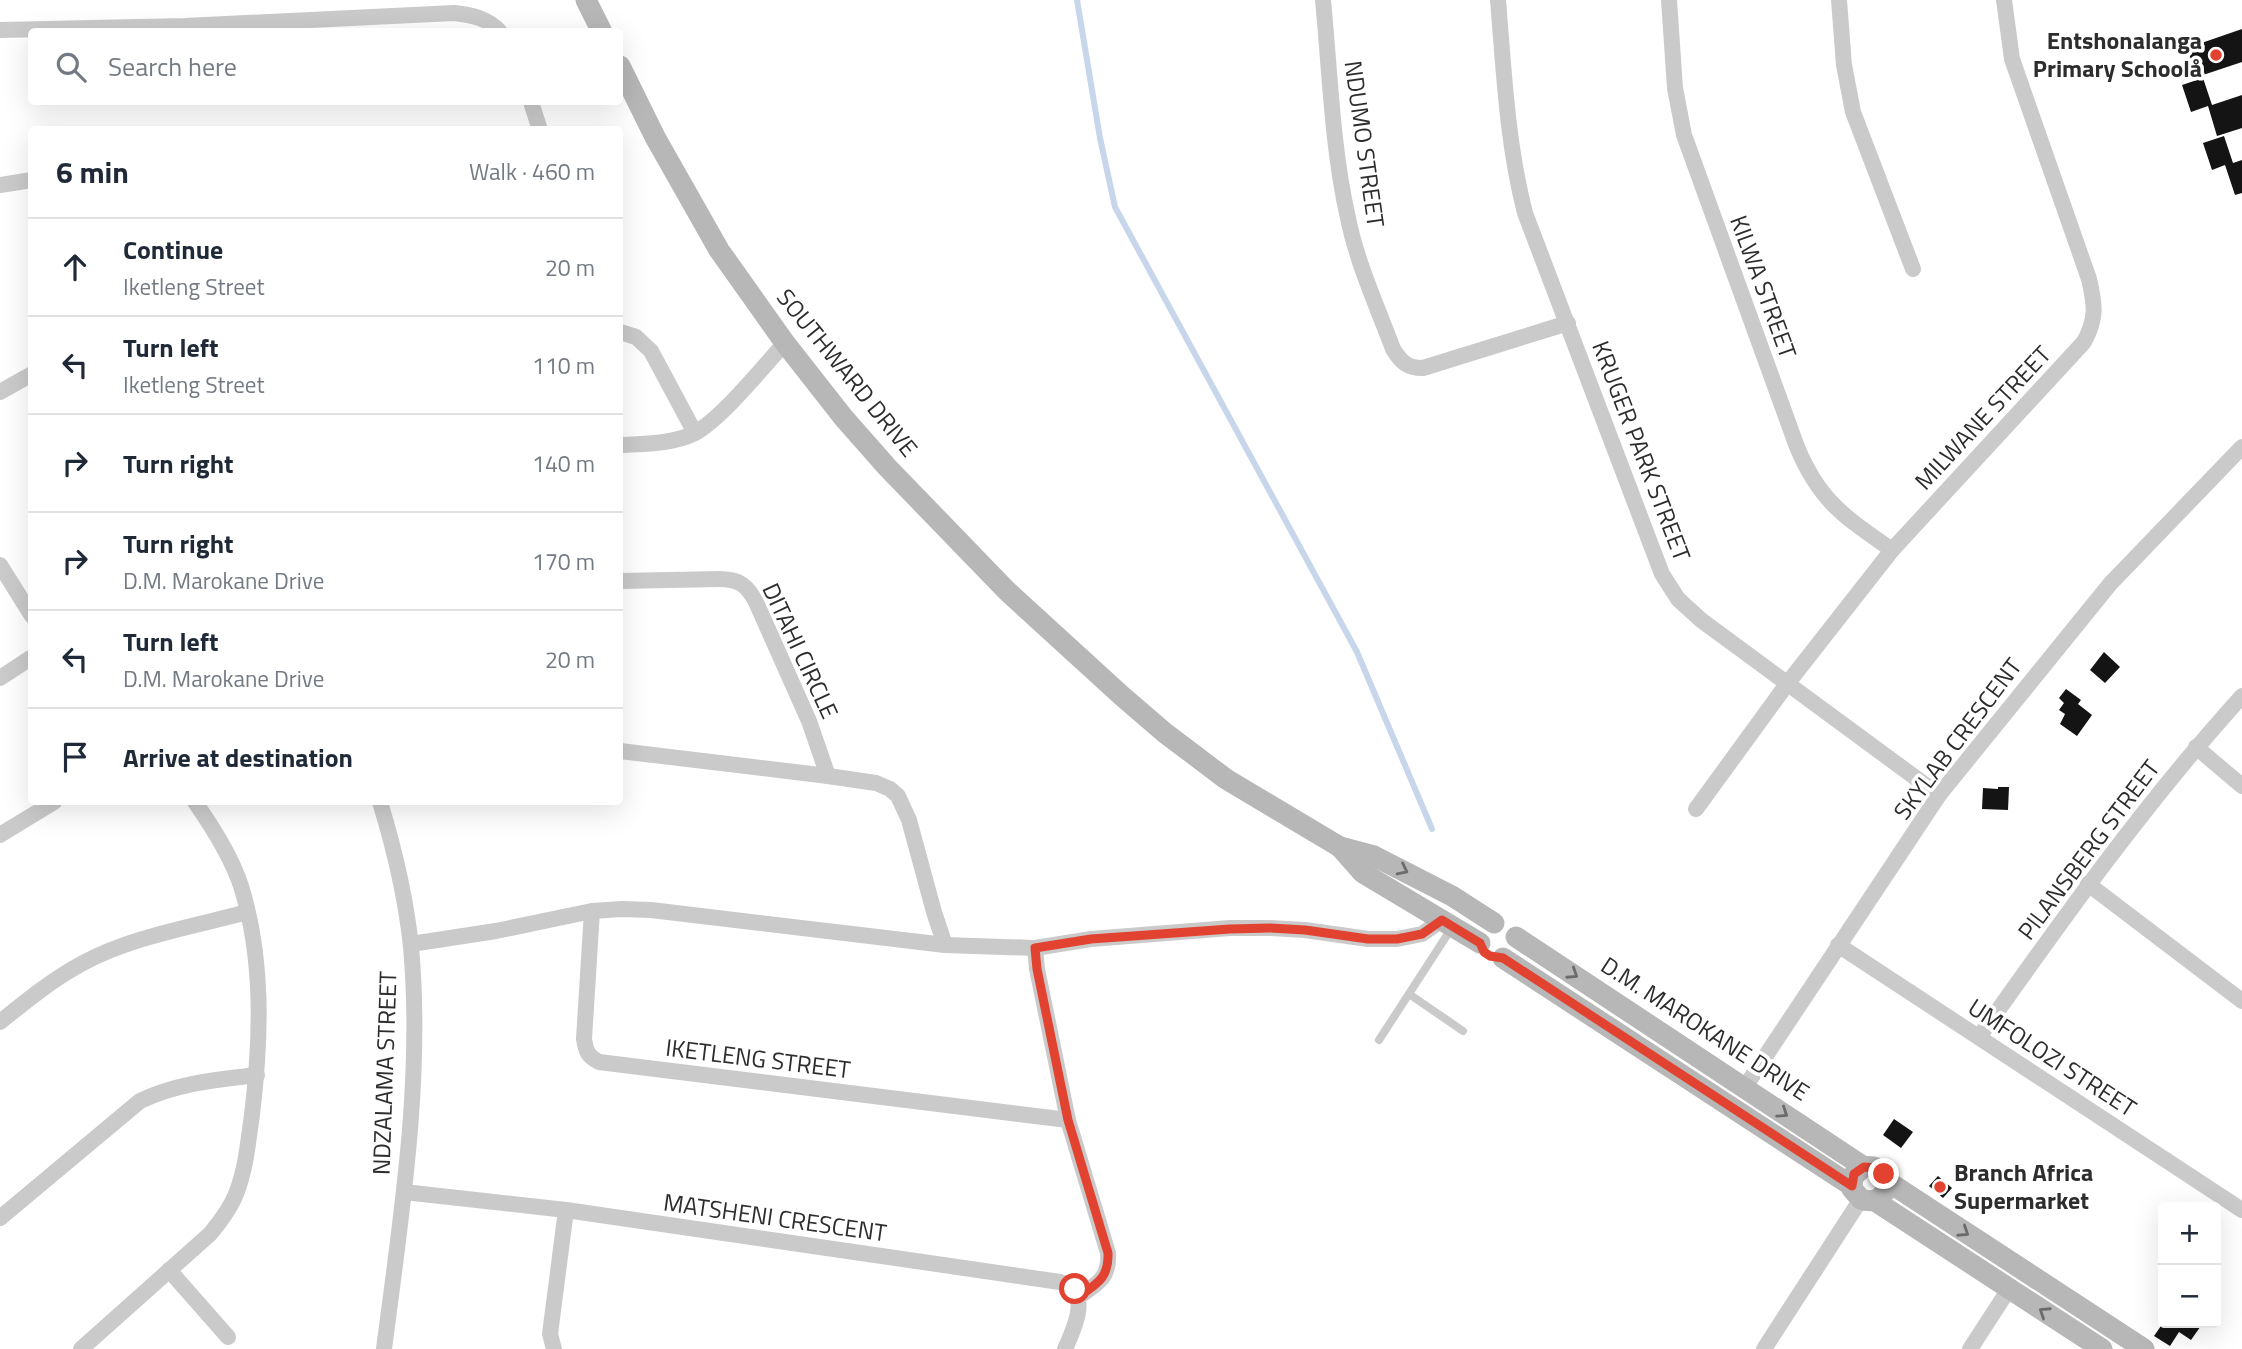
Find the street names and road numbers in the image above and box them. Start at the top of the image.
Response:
street label: NDUMO STREET [1335,58,1395,230]
street label: KILWA STREET [1721,210,1807,364]
street label: SOUTHWARD DRIVE [769,281,927,464]
street label: KRUGER PARK STREET [1583,335,1701,566]
street label: MILWANE STREET [1906,337,2059,498]
street label: DITAHI CIRCLE [754,577,848,724]
street label: SKYLAB CRESCENT [1884,650,2030,827]
street label: PILANSBERG STREET [2008,751,2168,947]
street label: D.M. MAROKANE DRIVE [1594,947,1817,1109]
street label: NDZALAMA STREET [362,970,406,1175]
street label: UMFOLOZI STREET [1961,989,2144,1125]
street label: IKETLENG STREET [664,1029,853,1087]
street label: MATSHENI CRESCENT [661,1184,889,1251]

